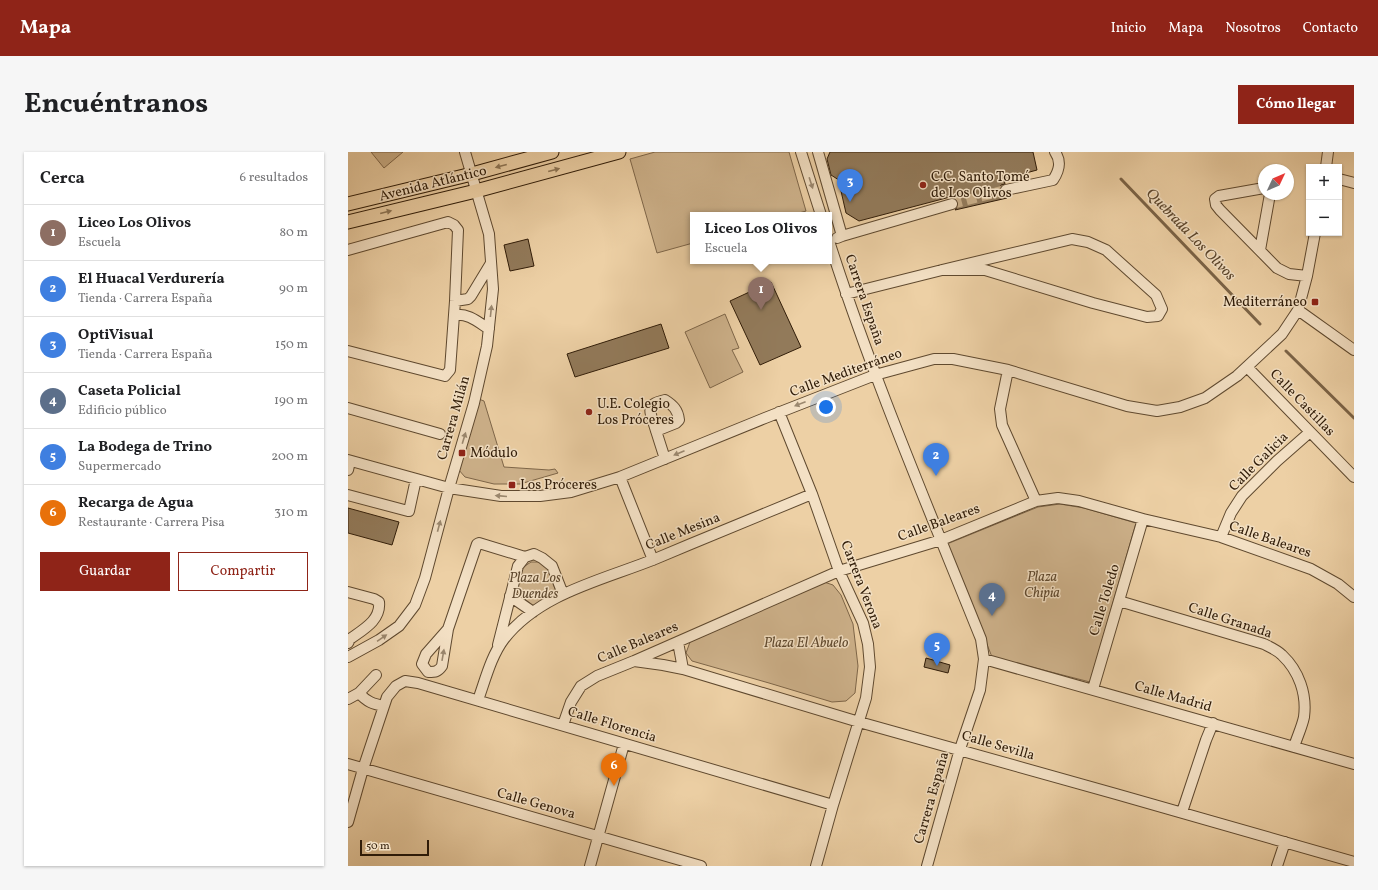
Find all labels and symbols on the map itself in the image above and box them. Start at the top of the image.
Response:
street label: Avenida Atlántico [377,161,489,207]
one-way arrow [495,163,507,169]
north arrow [1258,164,1294,200]
one-way arrow [548,166,561,172]
place label: C.C. Santo Tomé de Los Olivos [931,168,1030,203]
pin: 3 [837,169,863,202]
one-way arrow [808,178,814,190]
marker: C.C. Santo Tomé de Los Olivos [918,180,928,190]
water label: Quebrada Los Olivos [1140,184,1240,286]
one-way arrow [380,209,392,215]
street label: Carrera España [840,252,888,348]
pin: 1 [748,277,774,310]
place label: Mediterráneo [1223,293,1307,312]
marker: Mediterráneo [1310,297,1320,307]
one-way arrow [488,305,494,317]
street label: Calle Mediterráneo [787,344,905,402]
street label: Calle Castillas [1265,365,1339,441]
street label: Carrera Milán [433,374,475,462]
place label: U.E. Colegio Los Próceres [597,395,674,430]
your location [816,397,836,417]
one-way arrow [793,402,805,408]
marker: U.E. Colegio Los Próceres [584,407,594,417]
street label: Calle Galicia [1225,428,1293,496]
one-way arrow [461,431,467,443]
pin: 2 [923,443,949,476]
place label: Módulo [470,444,518,463]
marker: Módulo [457,448,467,458]
one-way arrow [674,450,685,456]
place label: Los Próceres [520,476,597,495]
marker: Los Próceres [507,480,517,490]
one-way arrow [495,492,507,499]
street label: Calle Baleares [895,499,983,547]
street label: Calle Mesina [643,508,723,556]
street label: Calle Baleares [1226,517,1314,563]
one-way arrow [436,519,442,531]
street label: Carrera Verona [835,538,887,632]
street label: Calle Toledo [1085,562,1125,638]
park label: Plaza Chipia [1024,568,1060,603]
park label: Plaza Los Duendes [509,569,561,604]
pin: 4 [979,583,1005,616]
street label: Calle Granada [1186,598,1274,644]
street label: Calle Baleares [595,617,681,669]
pin: 5 [924,633,950,666]
one-way arrow [377,634,387,642]
park label: Plaza El Abuelo [764,634,849,653]
one-way arrow [441,649,447,661]
street label: Calle Madrid [1132,677,1214,717]
street label: Calle Florencia [565,703,659,747]
street label: Calle Sevilla [959,727,1037,765]
street label: Carrera España [910,750,954,846]
pin: 6 [601,753,627,786]
street label: Calle Genova [495,784,577,824]
scale bar [360,838,429,857]

